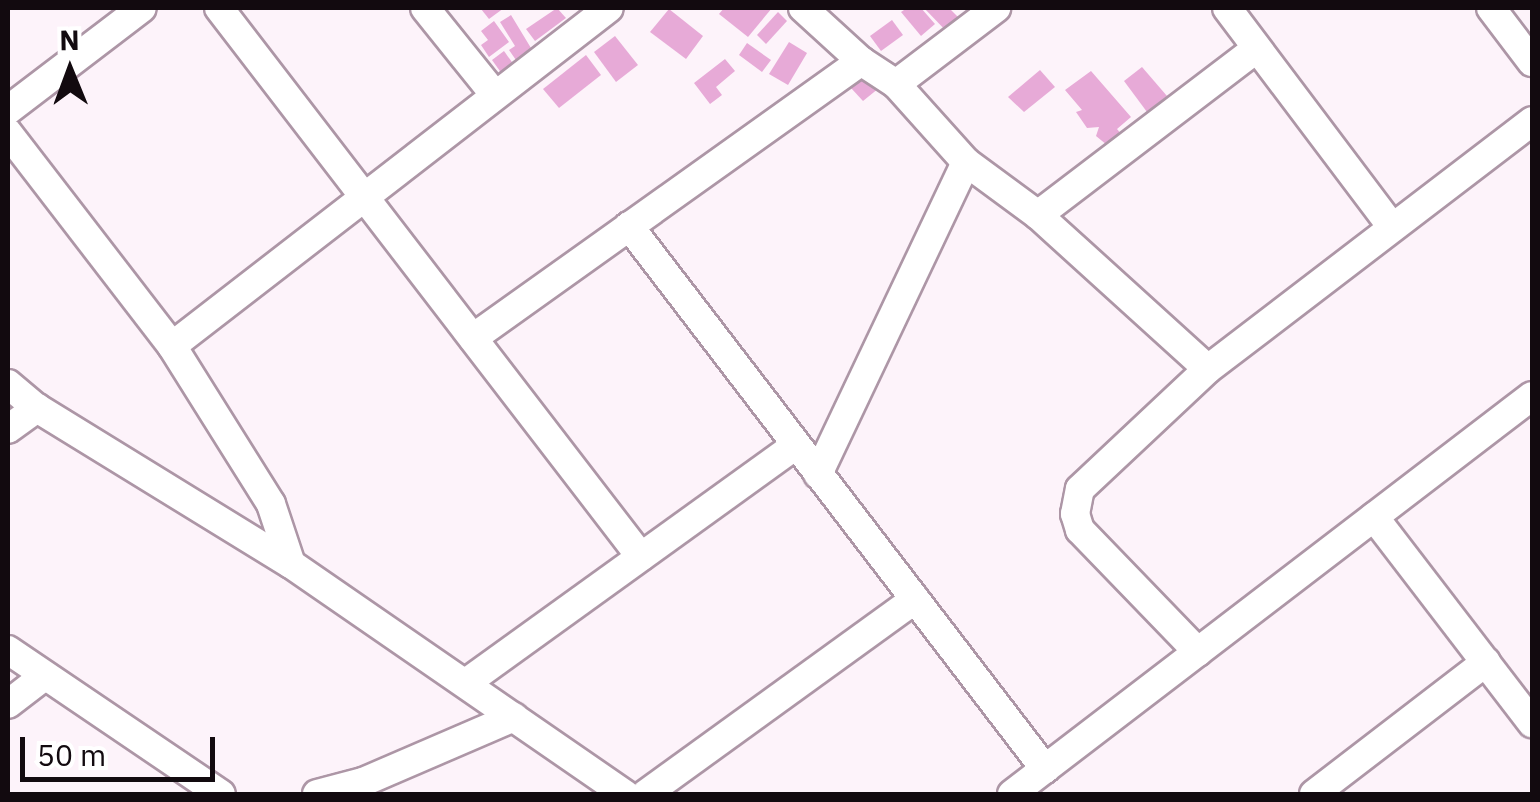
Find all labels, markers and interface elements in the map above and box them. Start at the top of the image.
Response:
north arrow [20,20,120,120]
text: N [59,21,80,58]
scale bar [25,717,220,779]
text: 50 m [37,735,106,774]

